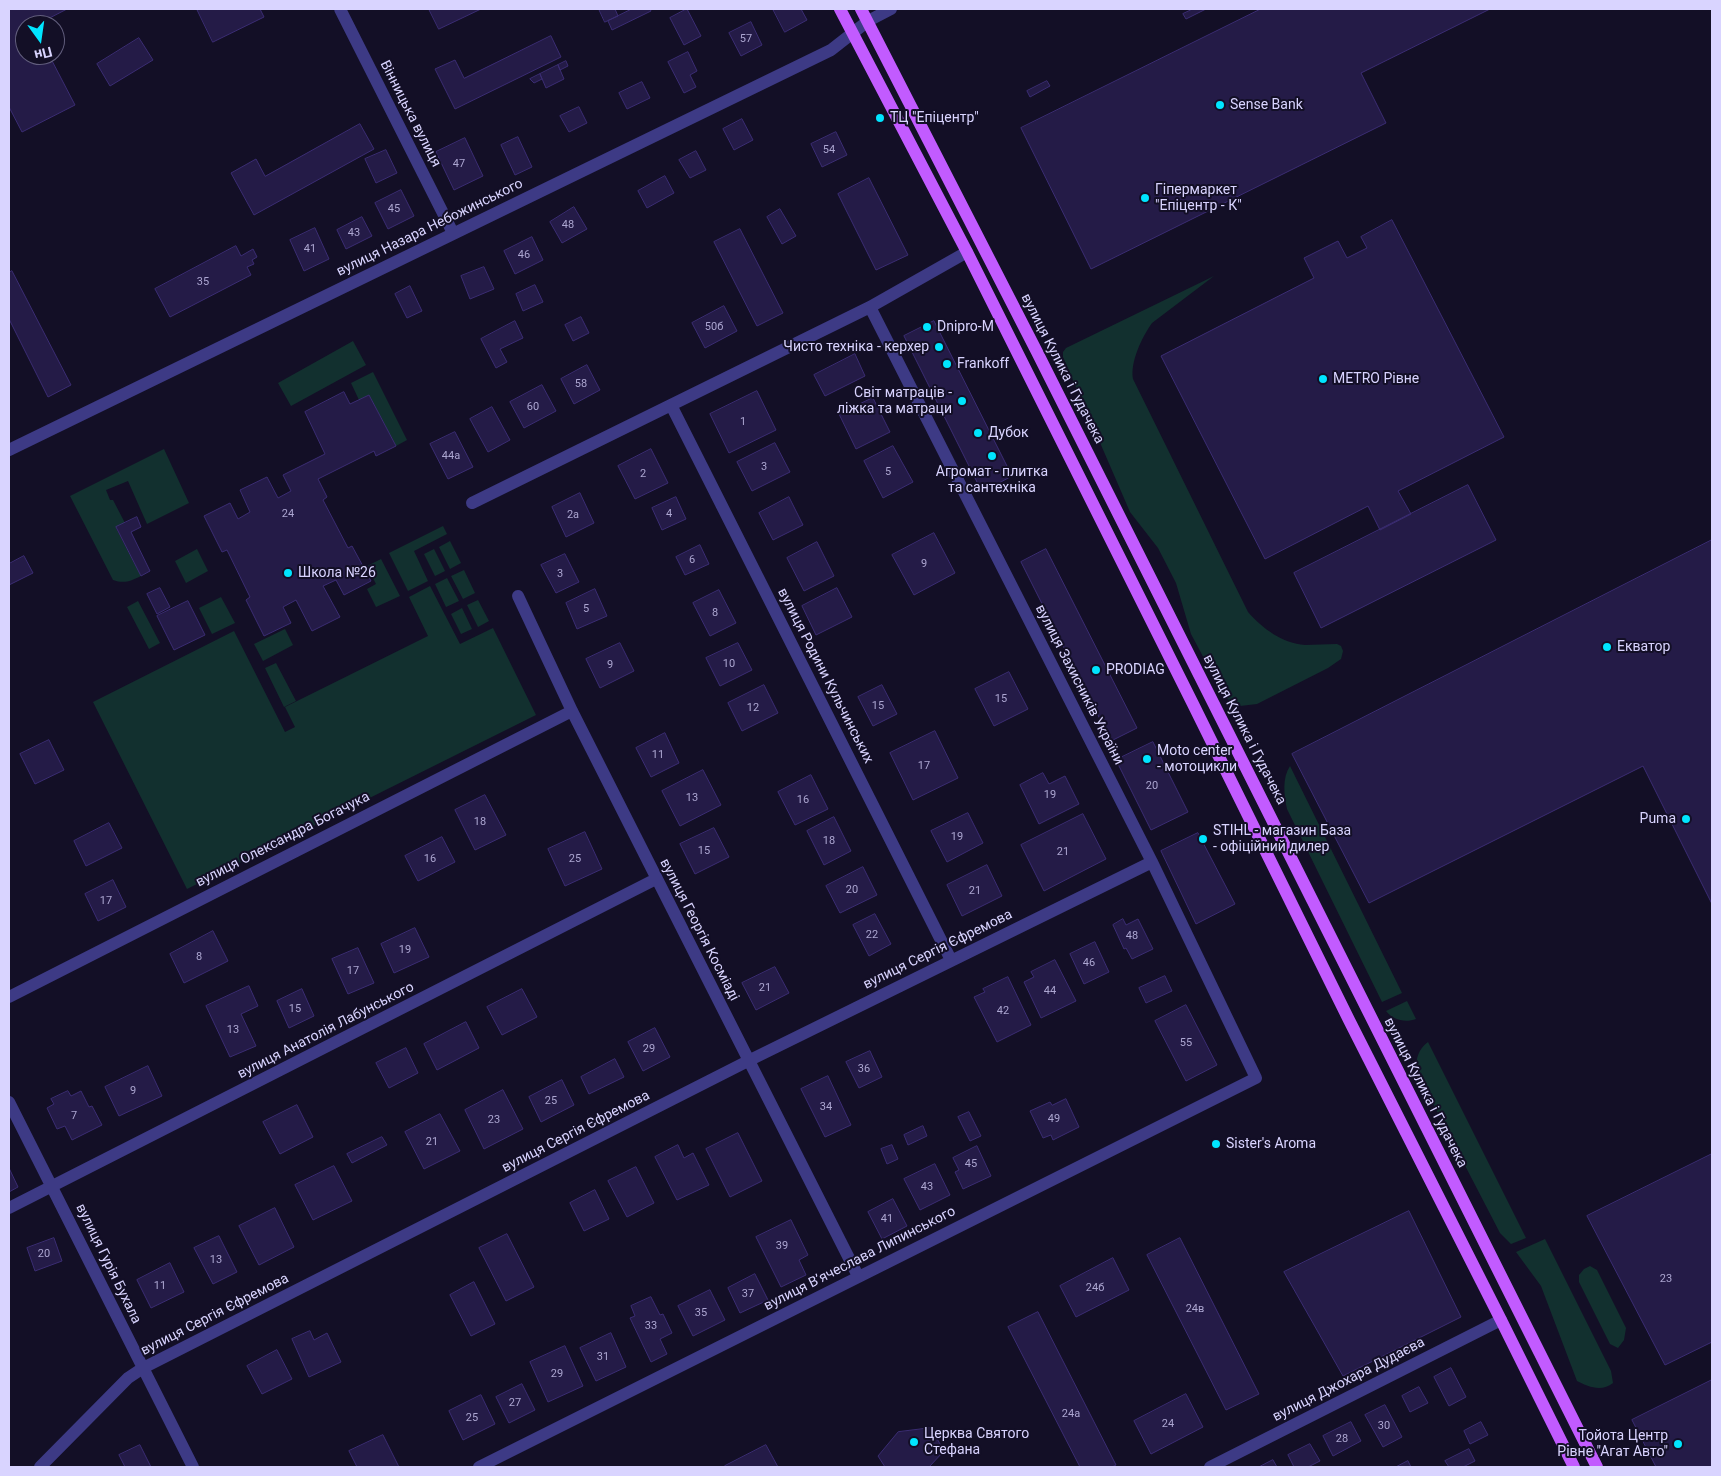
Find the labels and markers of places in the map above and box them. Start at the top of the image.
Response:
place label: Sense Bank [1230,97,1303,113]
marker: Sense Bank [1214,99,1226,111]
place label: ТЦ "Епіцентр" [890,110,979,126]
marker: ТЦ "Епіцентр" [874,112,886,124]
place label: Гіпермаркет "Епіцентр - К" [1155,182,1242,214]
marker: Гіпермаркет "Епіцентр - К" [1139,192,1151,204]
place label: Dnipro-M [937,319,994,335]
marker: Dnipro-M [921,321,933,333]
place label: Чисто техніка - керхер [783,339,929,355]
marker: Чисто техніка - керхер [933,341,945,353]
place label: Frankoff [957,356,1009,372]
marker: Frankoff [941,358,953,370]
place label: METRO Рівне [1333,371,1419,387]
marker: METRO Рівне [1317,373,1329,385]
place label: Світ матраців - ліжка та матраци [837,385,952,418]
marker: Світ матраців - ліжка та матраци [956,395,968,407]
place label: Дубок [988,425,1028,441]
marker: Дубок [972,427,984,439]
marker: Агромат - плитка та сантехніка [986,450,998,462]
place label: Агромат - плитка та сантехніка [936,464,1048,497]
place label: Школа №26 [298,565,376,581]
marker: Школа №26 [282,567,294,579]
place label: Екватор [1617,639,1670,655]
marker: Екватор [1601,641,1613,653]
place label: PRODIAG [1106,662,1165,678]
marker: PRODIAG [1090,664,1102,676]
place label: Moto center - мотоцикли [1157,743,1237,776]
marker: Moto center - мотоцикли [1141,753,1153,765]
place label: Puma [1640,811,1676,827]
marker: Puma [1680,813,1692,825]
place label: STIHL - магазин База - офіційний дилер [1213,823,1351,856]
marker: STIHL - магазин База - офіційний дилер [1197,833,1209,845]
place label: Sister's Aroma [1226,1136,1316,1152]
marker: Sister's Aroma [1210,1138,1222,1150]
place label: Церква Святого Стефана [924,1426,1029,1458]
place label: Тойота Центр Рівне "Агат Авто" [1557,1428,1668,1460]
marker: Церква Святого Стефана [908,1436,920,1448]
marker: Тойота Центр Рівне "Агат Авто" [1672,1438,1684,1450]

